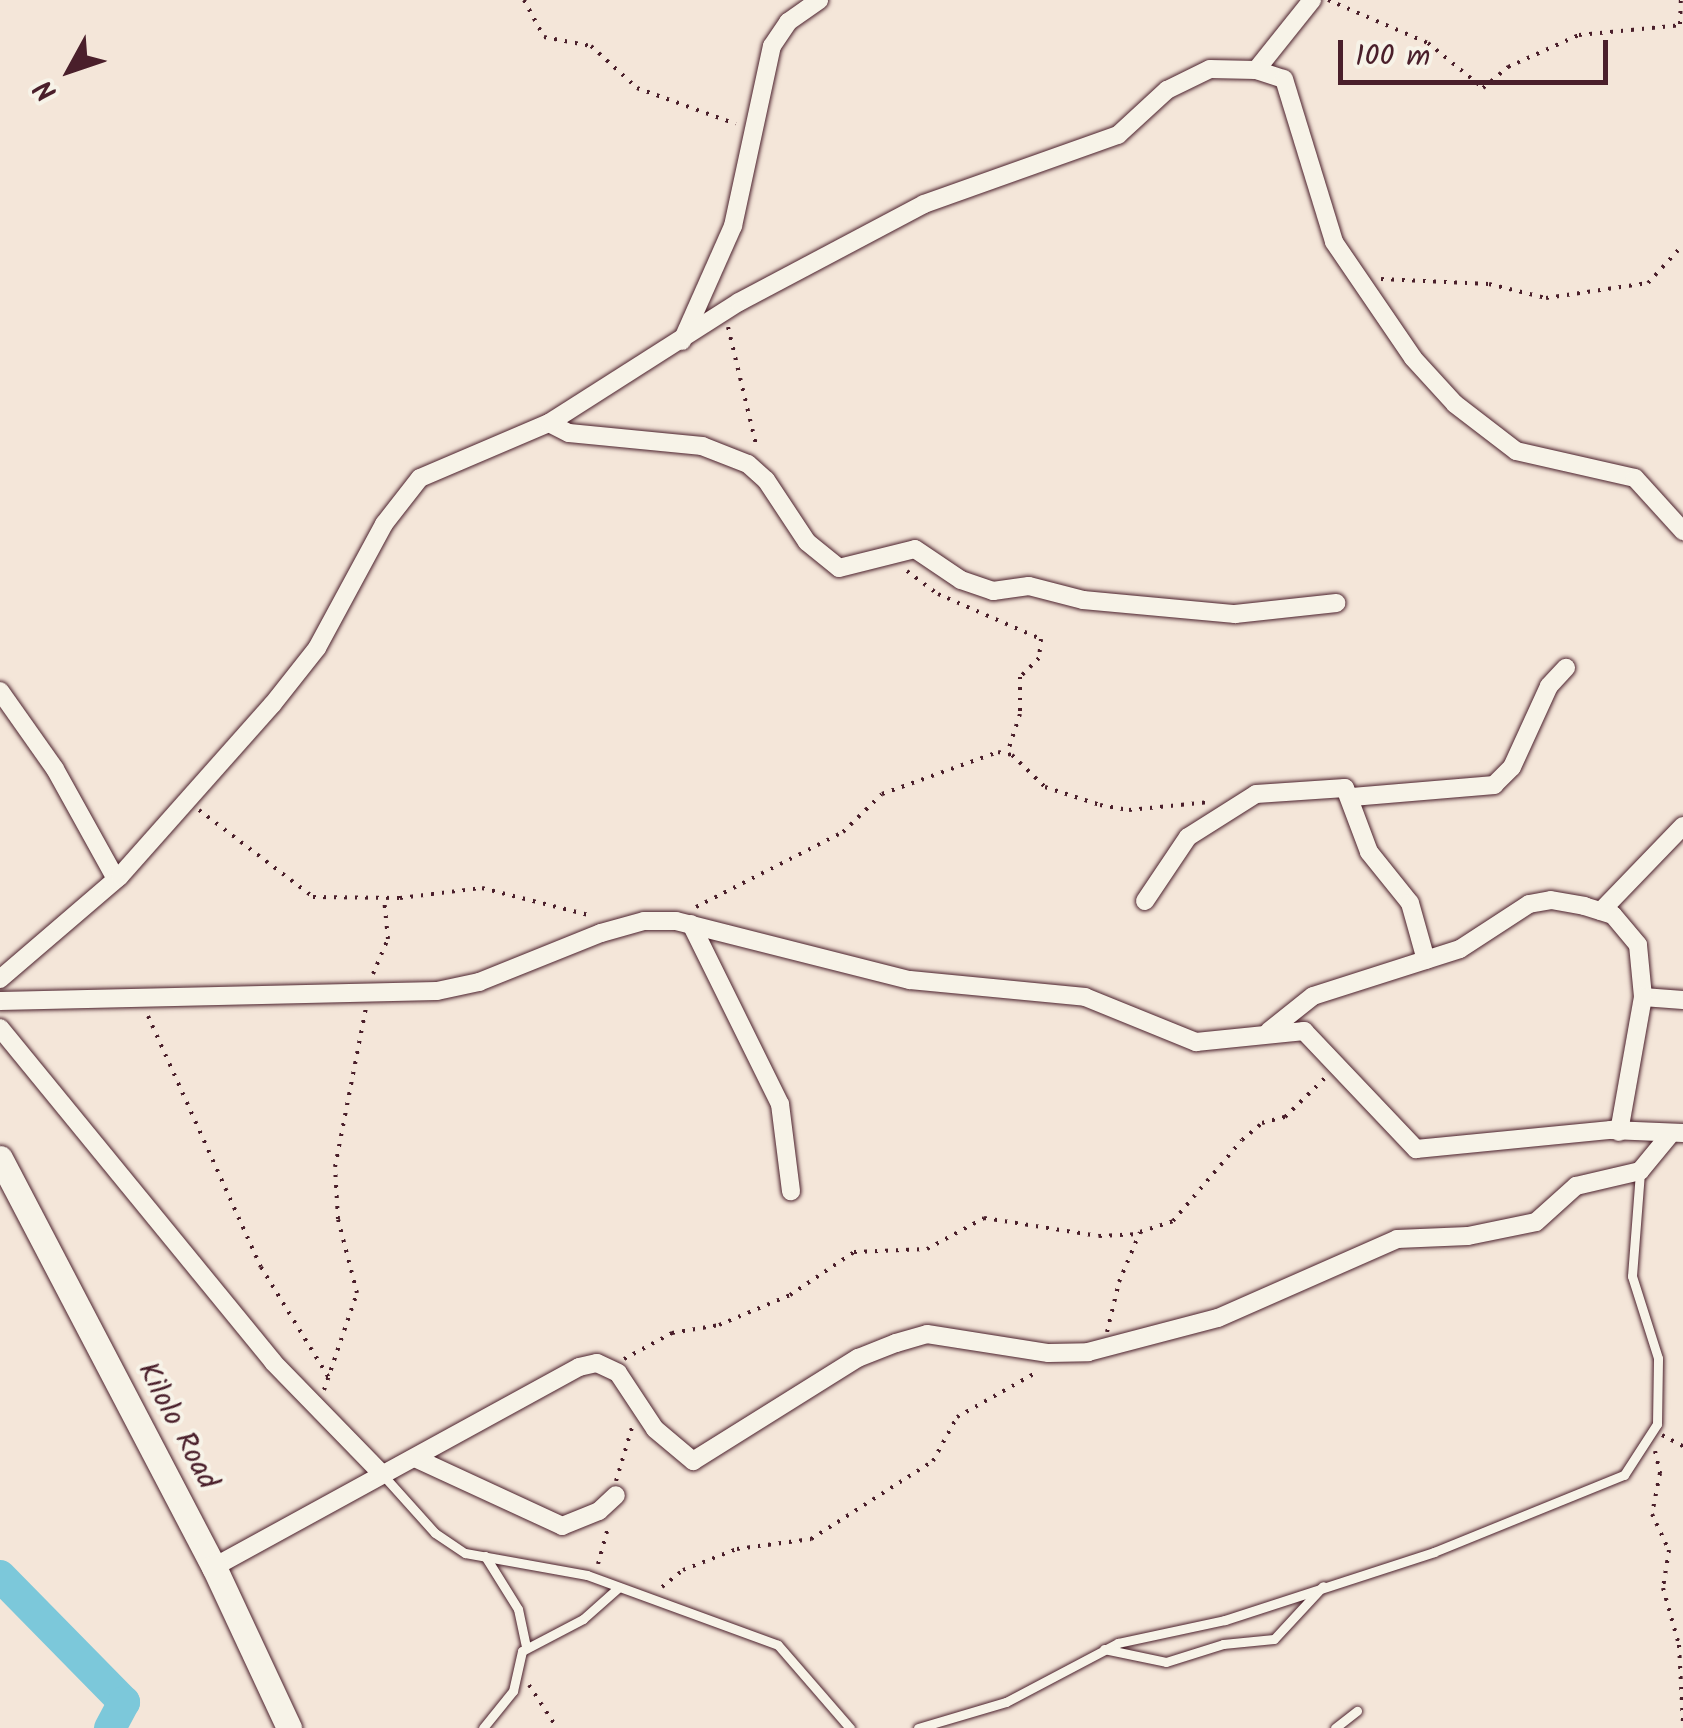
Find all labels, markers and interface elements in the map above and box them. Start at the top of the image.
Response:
north arrow [20,20,120,120]
scale bar [1343,20,1613,82]
text: 100 m [1355,33,1430,81]
text: N [24,68,70,111]
street label: Kilolo Road [128,1356,226,1496]

